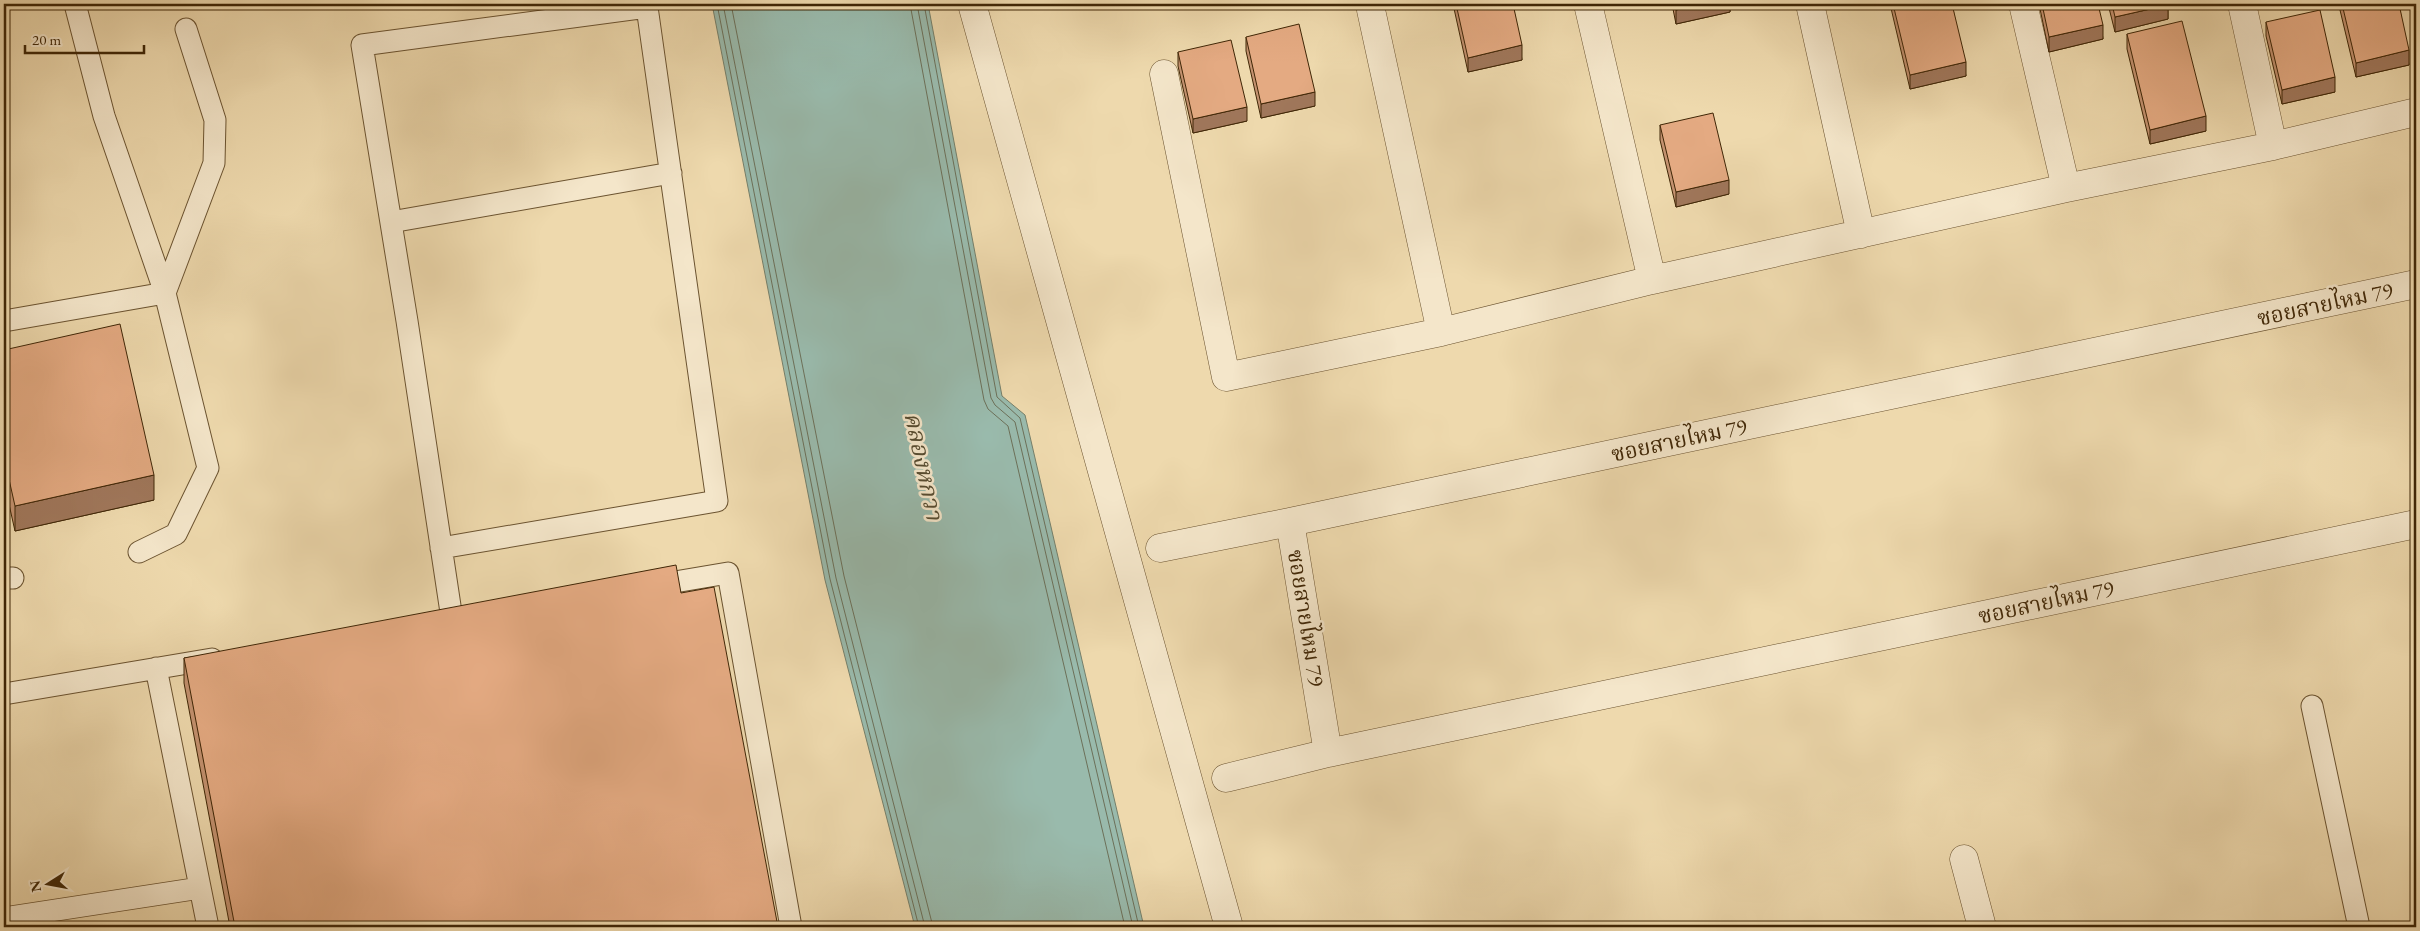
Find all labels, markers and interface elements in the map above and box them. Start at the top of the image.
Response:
scale bar [25,22,144,54]
text: 20 m [32,30,61,49]
street label: ซอยสายไหม 79 [2254,275,2396,333]
water label: คลองหกวา [897,409,951,524]
street label: ซอยสายไหม 79 [1608,411,1750,469]
street label: ซอยสายไหม 79 [1281,548,1331,689]
street label: ซอยสายไหม 79 [1975,573,2117,631]
north arrow [22,858,72,908]
text: N [25,879,45,894]

